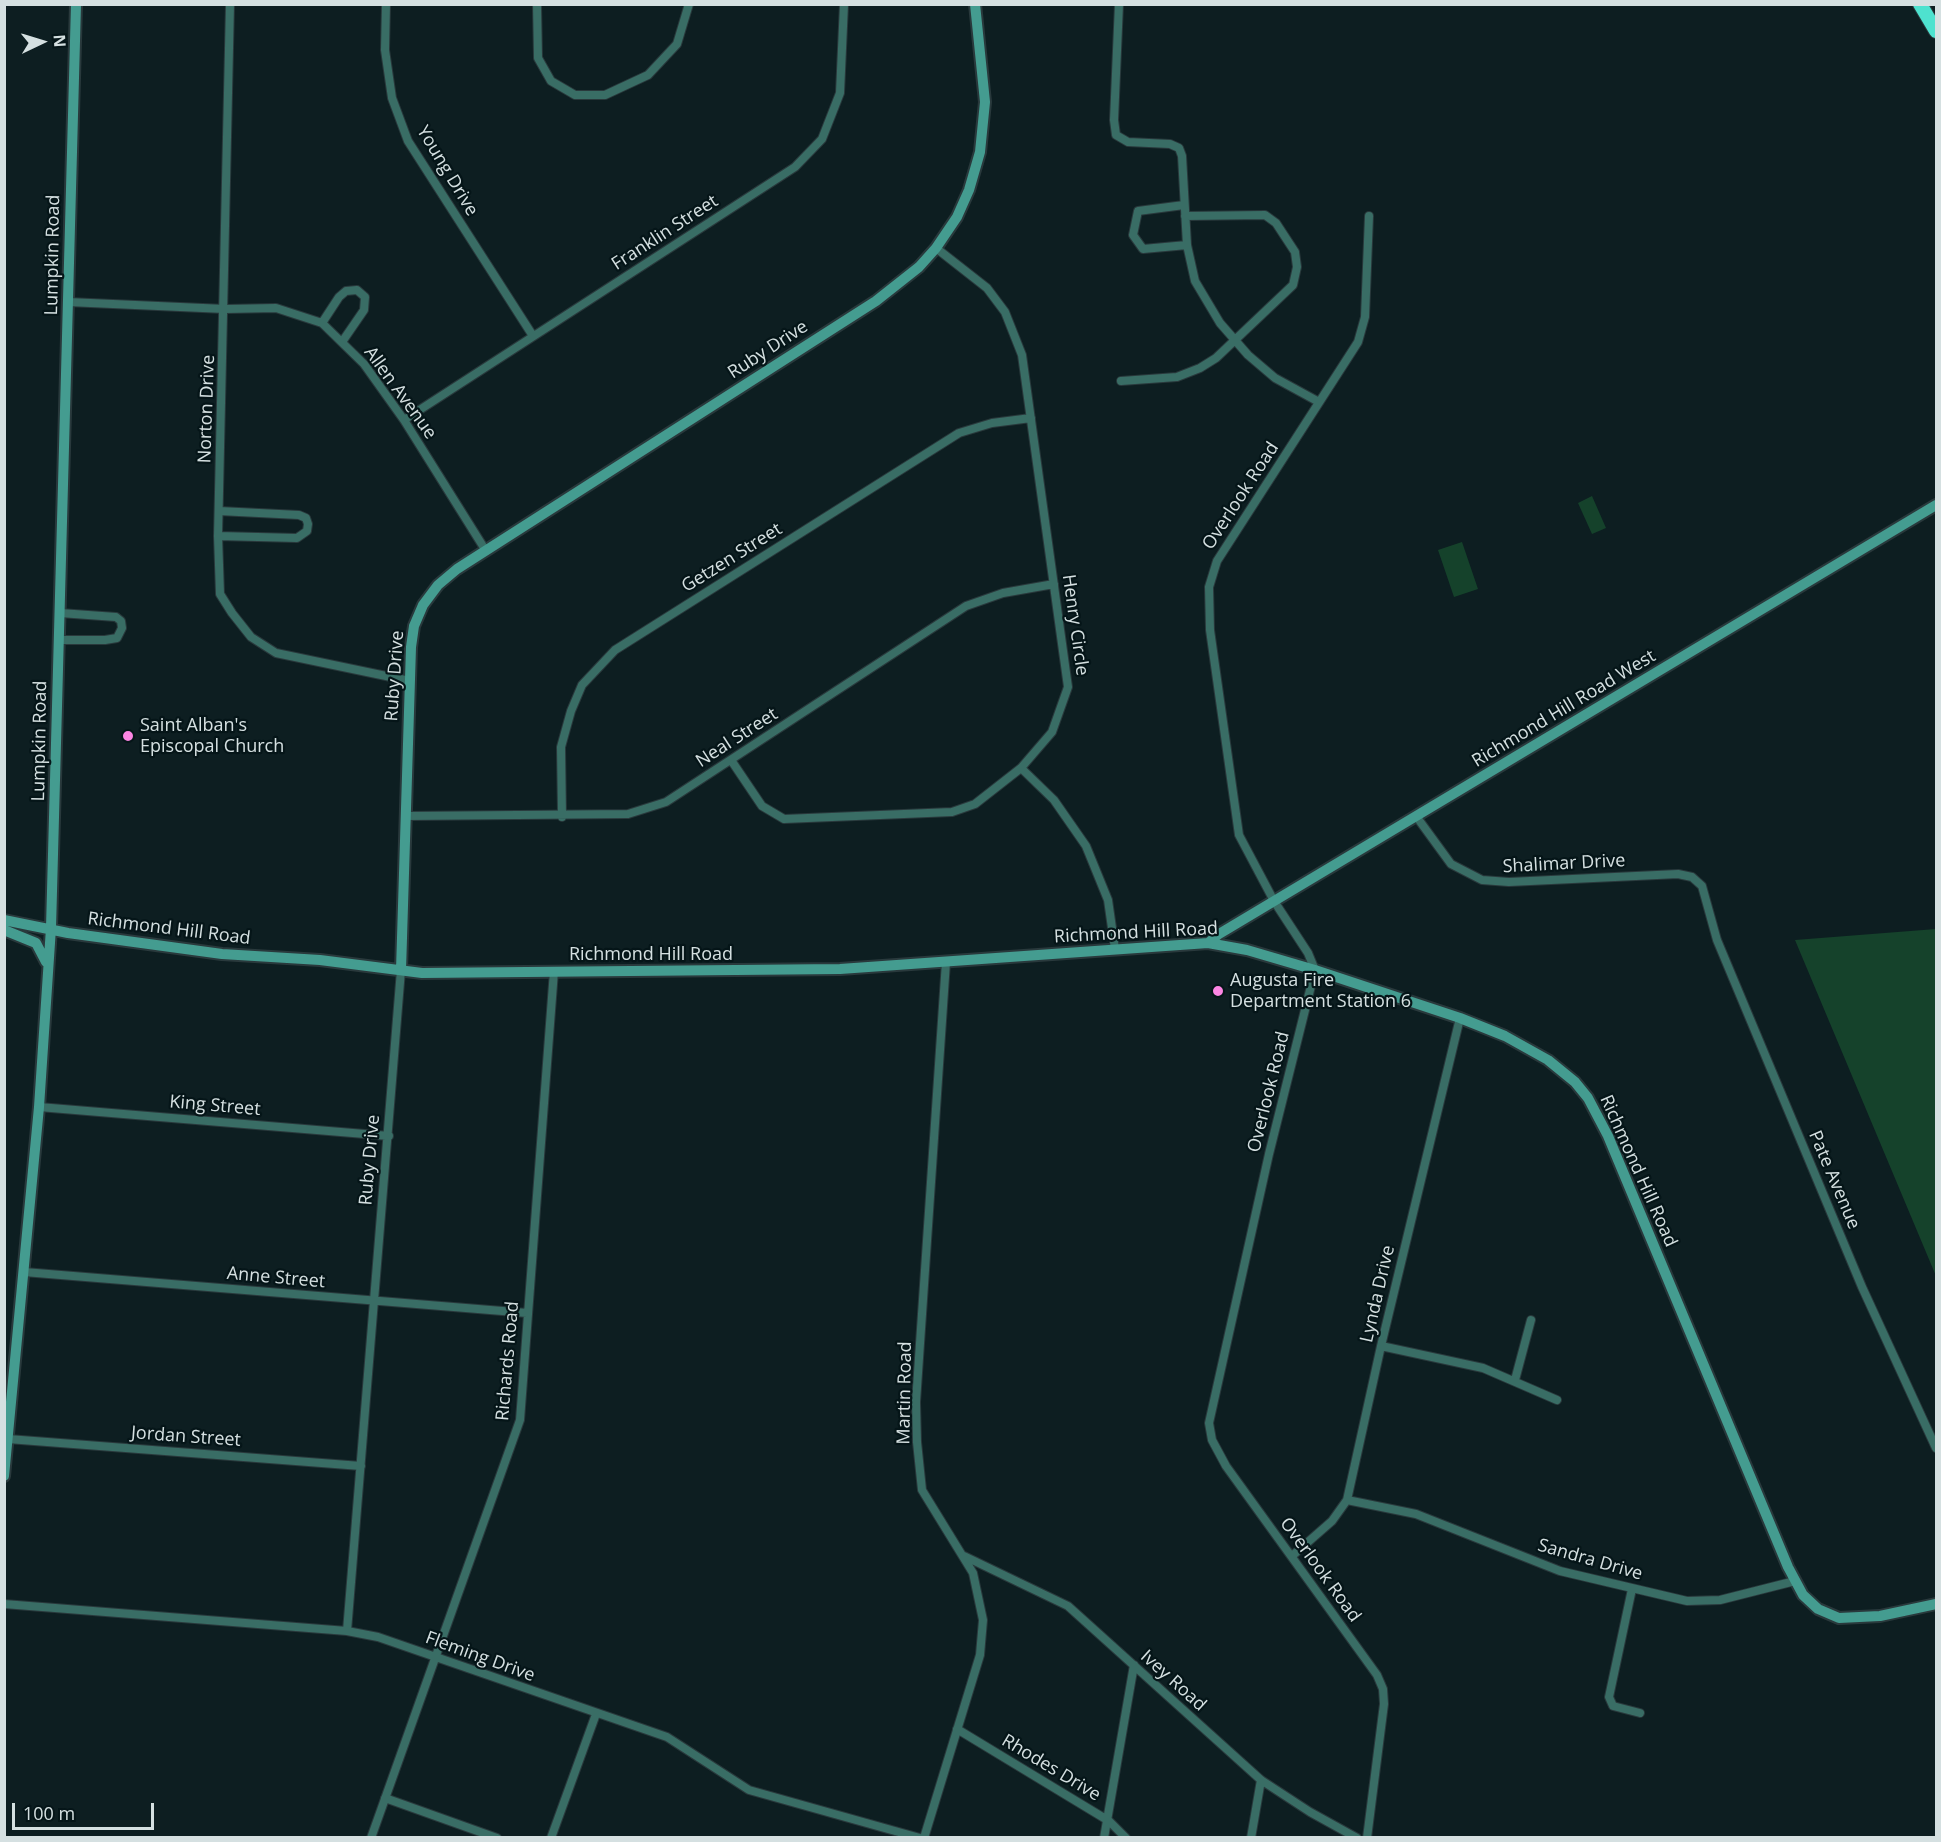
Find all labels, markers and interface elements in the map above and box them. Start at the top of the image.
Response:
north arrow [12,12,72,72]
text: N [49,33,71,48]
street label: Young Drive [412,122,482,220]
street label: Franklin Street [608,191,722,275]
street label: Lumpkin Road [41,194,65,316]
street label: Ruby Drive [724,316,812,384]
street label: Allen Avenue [359,343,441,443]
street label: Norton Drive [194,354,220,464]
street label: Overlook Road [1198,438,1284,554]
street label: Getzen Street [678,519,786,597]
street label: Henry Circle [1057,573,1093,677]
street label: Ruby Drive [381,630,409,722]
street label: Richmond Hill Road West [1468,646,1660,772]
street label: Lumpkin Road [28,680,52,802]
street label: Neal Street [692,704,782,772]
place label: Saint Alban's Episcopal Church [140,715,284,758]
marker: Saint Alban's Episcopal Church [121,729,135,743]
street label: Shalimar Drive [1502,850,1626,878]
street label: Richmond Hill Road [86,908,252,950]
street label: Richmond Hill Road [1054,918,1218,948]
street label: Richmond Hill Road [569,944,733,966]
place label: Augusta Fire Department Station 6 [1230,970,1411,1012]
marker: Augusta Fire Department Station 6 [1211,984,1225,998]
street label: Overlook Road [1244,1029,1294,1155]
street label: King Street [169,1091,261,1121]
street label: Richmond Hill Road [1595,1092,1681,1250]
street label: Ruby Drive [355,1114,385,1206]
street label: Pate Avenue [1804,1128,1864,1232]
street label: Lynda Drive [1356,1243,1400,1345]
street label: Anne Street [226,1263,326,1293]
street label: Richards Road [492,1300,524,1422]
street label: Martin Road [893,1341,917,1445]
street label: Jordan Street [130,1422,242,1452]
street label: Overlook Road [1275,1514,1365,1626]
street label: Sandra Drive [1535,1535,1645,1585]
street label: Fleming Drive [422,1627,538,1687]
street label: Ivey Road [1136,1646,1210,1716]
street label: Rhodes Drive [998,1730,1104,1806]
scale bar [15,1791,158,1829]
text: 100 m [23,1801,75,1825]

